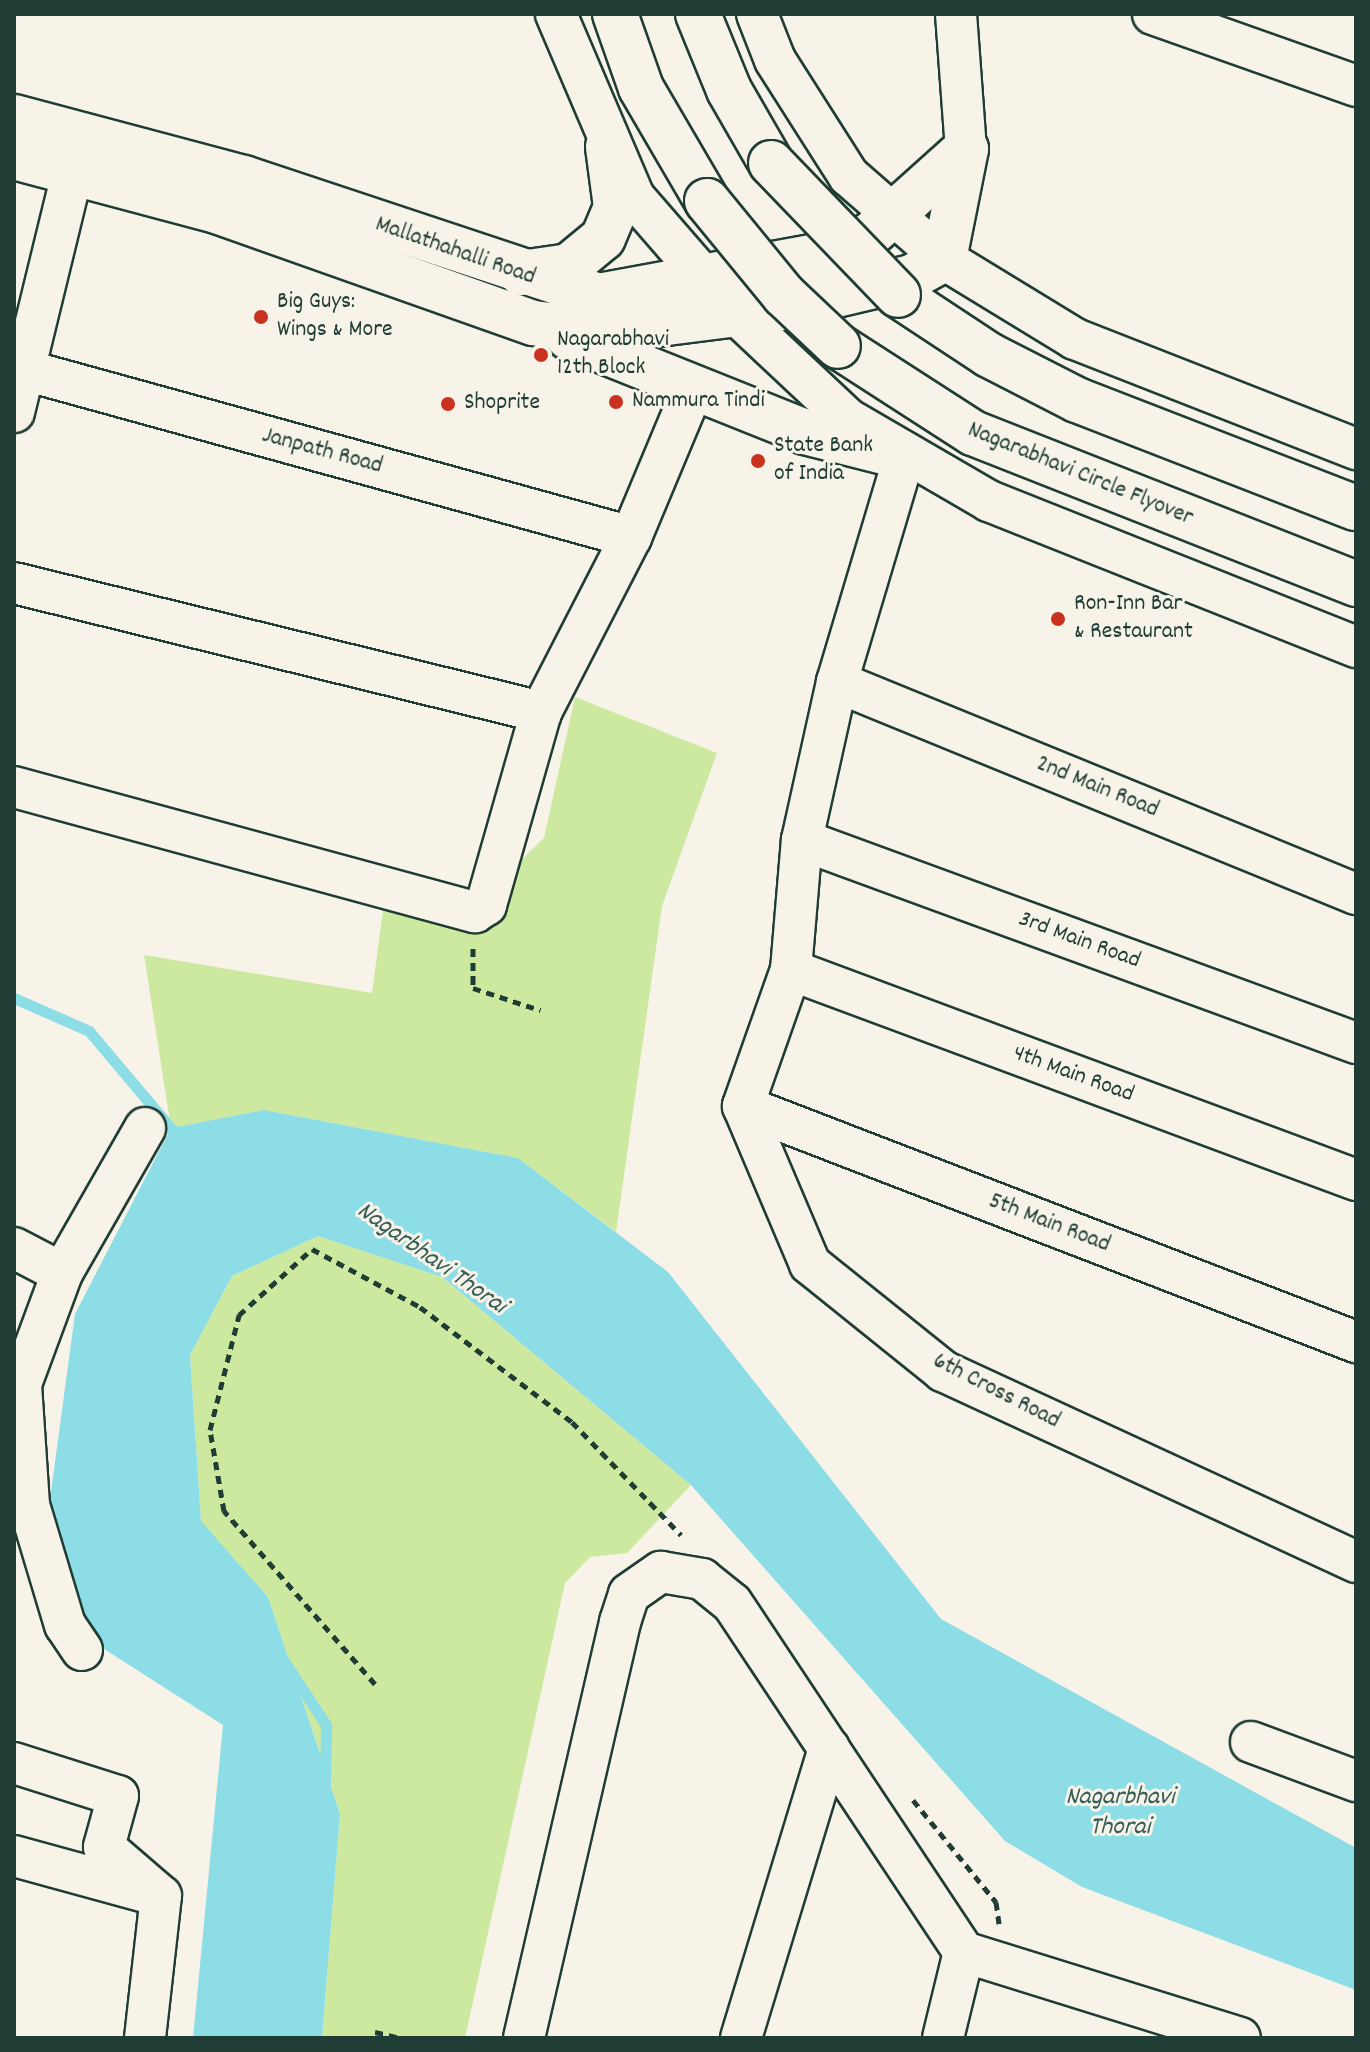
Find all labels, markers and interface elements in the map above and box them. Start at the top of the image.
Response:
street label: Mallathahalli Road [371,211,539,293]
place label: Big Guys: Wings & More [277,289,393,345]
marker: Big Guys: Wings & More [252,308,270,326]
place label: Nagarabhavi 12th Block [557,327,669,383]
marker: Nagarabhavi 12th Block [532,346,550,364]
place label: Nammura Tindi [632,388,765,416]
place label: Shoprite [464,390,540,418]
marker: Nammura Tindi [607,393,625,411]
marker: Shoprite [439,395,457,413]
street label: Nagarabhavi Circle Flyover [963,417,1197,533]
street label: Janpath Road [259,422,385,482]
place label: State Bank of India [774,433,873,489]
marker: State Bank of India [749,452,767,470]
place label: Ron-Inn Bar & Restaurant [1074,591,1193,647]
marker: Ron-Inn Bar & Restaurant [1049,610,1067,628]
street label: 2nd Main Road [1032,750,1162,826]
street label: 3rd Main Road [1014,906,1144,976]
street label: 4th Main Road [1009,1040,1137,1110]
street label: 5th Main Road [984,1188,1114,1260]
water label: Nagarbhavi Thorai [350,1196,512,1322]
street label: 6th Cross Road [927,1348,1065,1436]
water label: Nagarbhavi Thorai [1065,1782,1175,1844]

